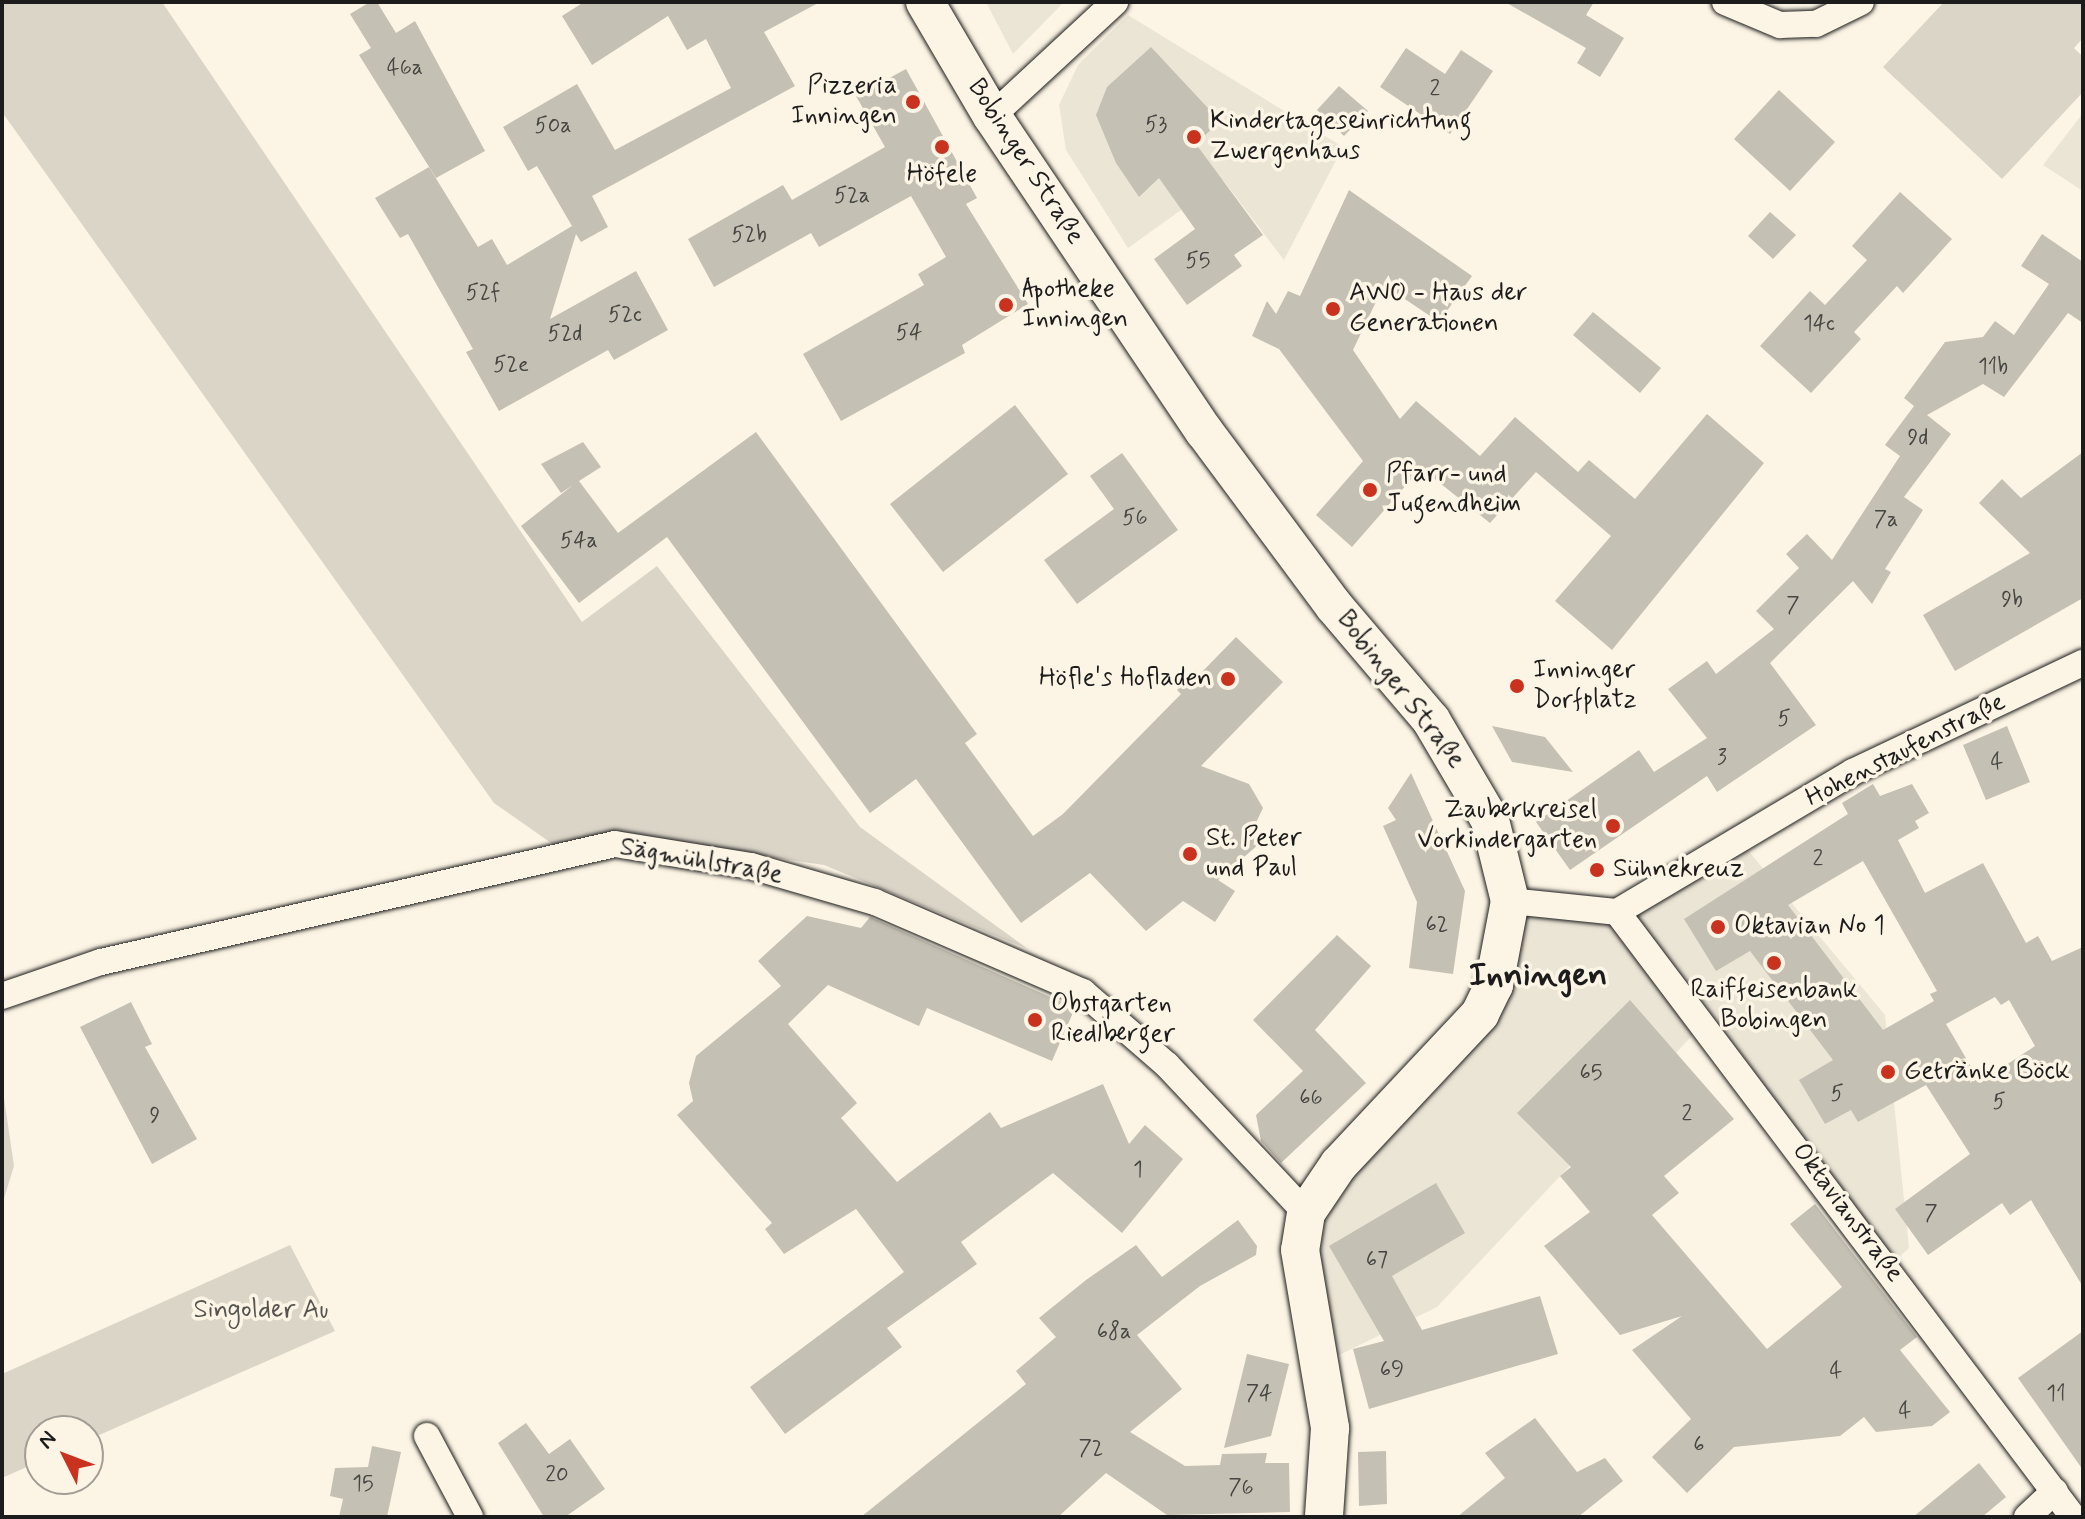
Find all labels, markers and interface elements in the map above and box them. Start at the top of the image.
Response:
house number: 46a [387,56,423,82]
place label: Pizzeria Inningen [791,71,897,132]
street label: Bobinger Straße [961,75,1089,249]
house number: 2 [1430,77,1440,103]
marker: Pizzeria Inningen [904,93,922,111]
place label: Kindertageseinrichtung Zwergenhaus [1210,106,1472,168]
house number: 53 [1145,113,1167,139]
house number: 50a [534,114,572,140]
marker: Kindertageseinrichtung Zwergenhaus [1185,128,1203,146]
marker: Höfele [933,138,951,156]
place label: Höfele [907,159,977,191]
house number: 52a [834,184,870,210]
house number: 52b [731,223,767,249]
house number: 55 [1186,249,1210,275]
place label: Apotheke Inningen [1022,274,1128,336]
place label: AWO - Haus der Generationen [1349,278,1526,340]
house number: 52f [466,281,500,307]
marker: Apotheke Inningen [997,296,1015,314]
marker: AWO - Haus der Generationen [1324,300,1342,318]
house number: 52c [608,303,642,329]
house number: 14c [1803,312,1835,338]
house number: 54 [896,321,922,347]
house number: 52d [548,322,582,348]
house number: 52e [493,353,529,379]
house number: 11b [1978,355,2008,381]
house number: 9d [1908,426,1928,452]
place label: Pfarr- und Jugendheim [1386,459,1521,520]
marker: Pfarr- und Jugendheim [1361,481,1379,499]
house number: 56 [1122,506,1148,532]
house number: 7a [1874,508,1898,534]
house number: 54a [560,529,598,555]
house number: 9b [2001,588,2023,614]
house number: 7 [1786,594,1800,620]
street label: Bobinger Straße [1330,607,1470,773]
place label: Inninger Dorfplatz [1533,655,1637,716]
place label: Höfle's Hofladen [1036,663,1212,695]
marker: Höfle's Hofladen [1219,670,1237,688]
marker: Inninger Dorfplatz [1508,677,1526,695]
street label: Hohenstaufenstraße [1801,687,2011,815]
house number: 5 [1777,707,1791,733]
house number: 3 [1717,746,1727,772]
house number: 4 [1991,750,2003,776]
place label: Zauberkreisel Vorkindergarten [1417,795,1597,856]
marker: Zauberkreisel Vorkindergarten [1604,817,1622,835]
place label: St. Peter und Paul [1206,823,1302,884]
street label: Sägmühlstraße [617,832,785,892]
marker: St. Peter und Paul [1181,845,1199,863]
house number: 2 [1813,847,1823,873]
place label: Sühnekreuz [1613,854,1744,886]
marker: Sühnekreuz [1588,861,1606,879]
place label: Oktavian No 1 [1734,911,1884,943]
house number: 62 [1426,913,1448,939]
marker: Oktavian No 1 [1709,918,1727,936]
marker: Raiffeisenbank Bobingen [1765,954,1783,972]
district label: Inningen [1469,956,1607,996]
place label: Raiffeisenbank Bobingen [1690,975,1858,1036]
place label: Obstgarten Riedlberger [1051,989,1175,1050]
marker: Obstgarten Riedlberger [1026,1011,1044,1029]
place label: Getränke Böck [1904,1056,2069,1088]
house number: 65 [1580,1061,1602,1087]
marker: Getränke Böck [1879,1063,1897,1081]
house number: 5 [1830,1082,1844,1108]
house number: 66 [1299,1086,1323,1112]
house number: 5 [1992,1090,2006,1116]
house number: 2 [1682,1102,1692,1128]
house number: 9 [150,1104,160,1130]
street label: Oktavianstraße [1784,1137,1910,1289]
house number: 1 [1133,1158,1143,1184]
house number: 7 [1924,1202,1938,1228]
house number: 67 [1366,1248,1388,1274]
park label: Singolder Au [193,1295,329,1327]
house number: 68a [1097,1320,1131,1346]
house number: 69 [1380,1358,1404,1384]
house number: 4 [1830,1359,1842,1385]
house number: 74 [1246,1382,1272,1408]
house number: 11 [2046,1382,2066,1408]
house number: 4 [1899,1399,1911,1425]
north arrow [24,1415,104,1495]
text: N [32,1425,63,1455]
house number: 6 [1693,1433,1705,1459]
house number: 72 [1079,1437,1103,1463]
house number: 20 [545,1463,569,1489]
house number: 15 [352,1472,374,1498]
house number: 76 [1228,1476,1254,1502]

